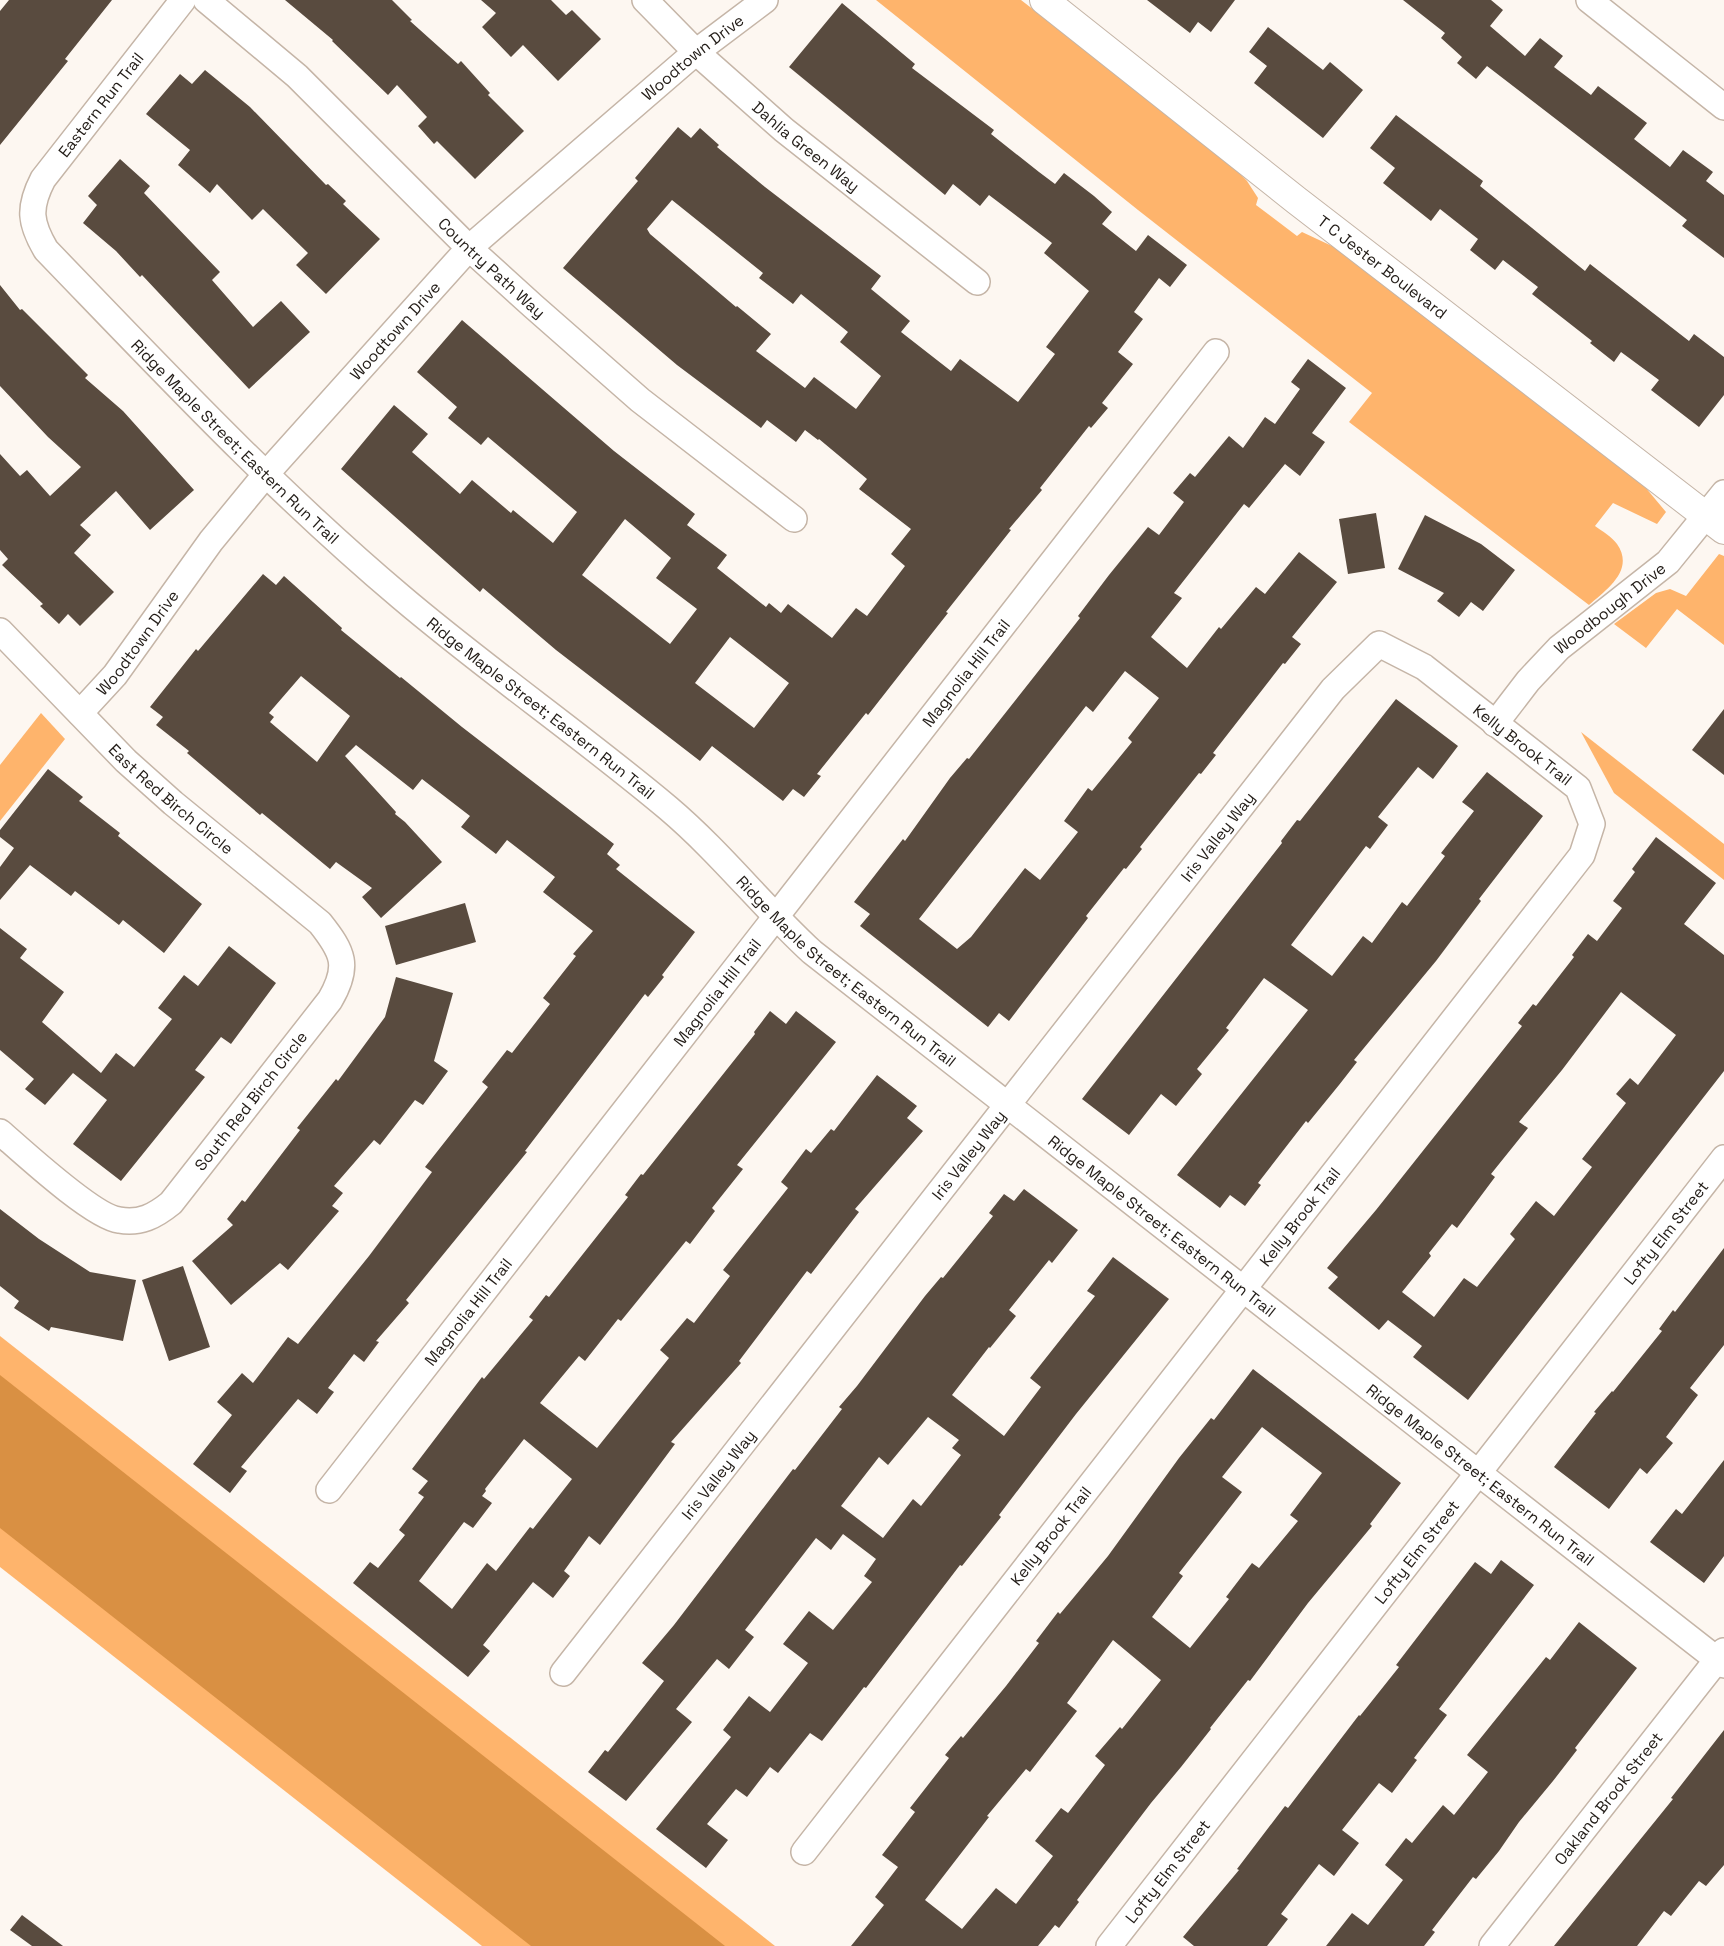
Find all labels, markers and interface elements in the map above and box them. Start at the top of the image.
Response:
street label: Woodtown Drive [637,9,748,105]
street label: Eastern Run Trail [54,48,148,162]
street label: Dahlia Green Way [748,96,864,196]
street label: T C Jester Boulevard [1314,210,1452,323]
street label: Country Path Way [434,213,550,323]
street label: Woodtown Drive [345,277,445,384]
street label: Ridge Maple Street; Eastern Run Trail [127,334,344,548]
street label: Woodbough Drive [1550,558,1670,659]
street label: Woodtown Drive [91,586,183,699]
street label: Ridge Maple Street; Eastern Run Trail [423,612,659,803]
street label: Magnolia Hill Trail [917,615,1014,731]
street label: Kelly Brook Trail [1469,699,1577,790]
street label: East Red Birch Circle [104,739,238,859]
street label: Iris Valley Way [1176,787,1259,886]
street label: Ridge Maple Street; Eastern Run Trail [732,871,961,1071]
street label: Magnolia Hill Trail [668,934,765,1050]
street label: South Red Birch Circle [190,1027,312,1175]
street label: Iris Valley Way [927,1106,1010,1204]
street label: Ridge Maple Street; Eastern Run Trail [1044,1130,1280,1321]
street label: Kelly Brook Trail [1255,1163,1345,1271]
street label: Lofty Elm Street [1619,1176,1713,1289]
street label: Magnolia Hill Trail [419,1254,516,1370]
street label: Ridge Maple Street; Eastern Run Trail [1362,1379,1599,1570]
street label: Iris Valley Way [677,1425,760,1524]
street label: Kelly Brook Trail [1006,1482,1096,1590]
street label: Lofty Elm Street [1370,1496,1464,1608]
street label: Oakland Brook Street [1549,1727,1667,1869]
street label: Lofty Elm Street [1120,1815,1215,1927]

